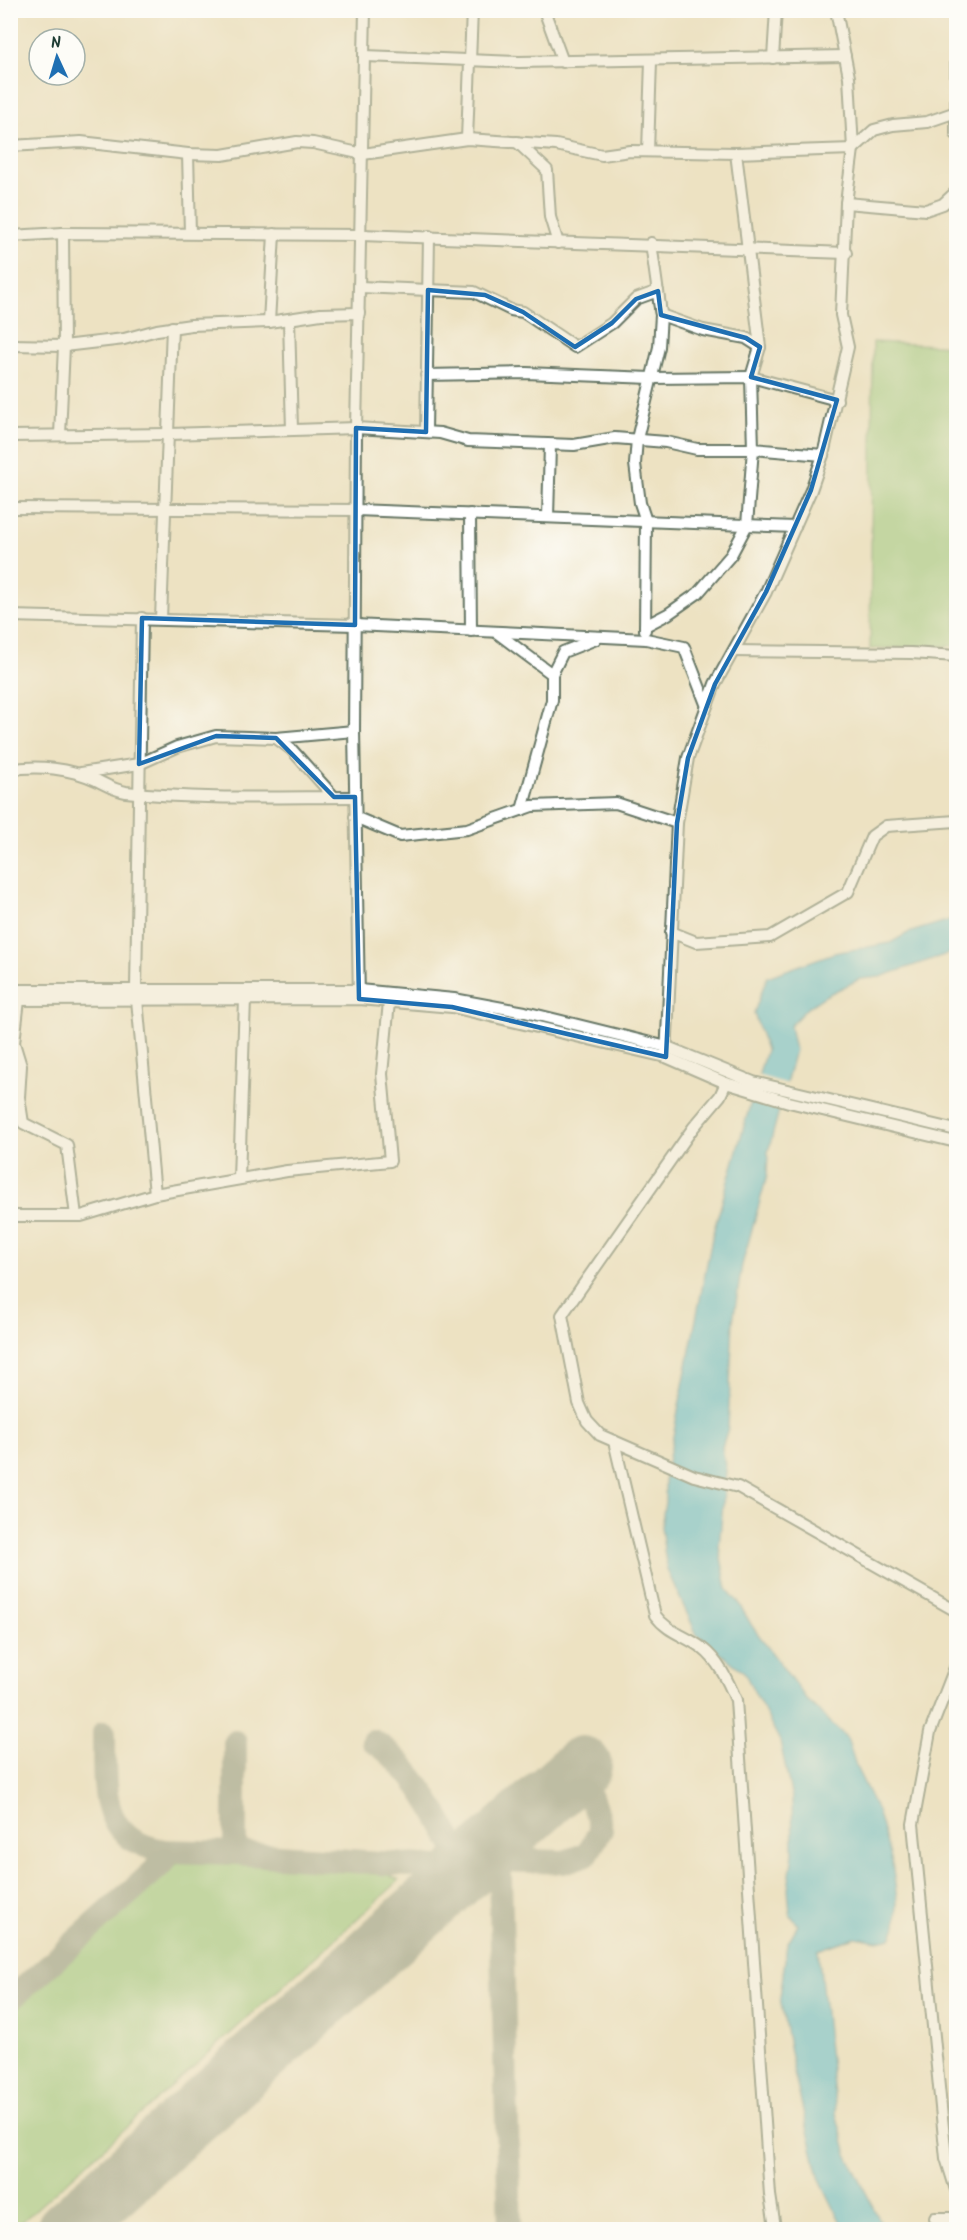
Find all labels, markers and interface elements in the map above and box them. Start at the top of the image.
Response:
north arrow [27,27,87,87]
text: N [50,31,62,56]

